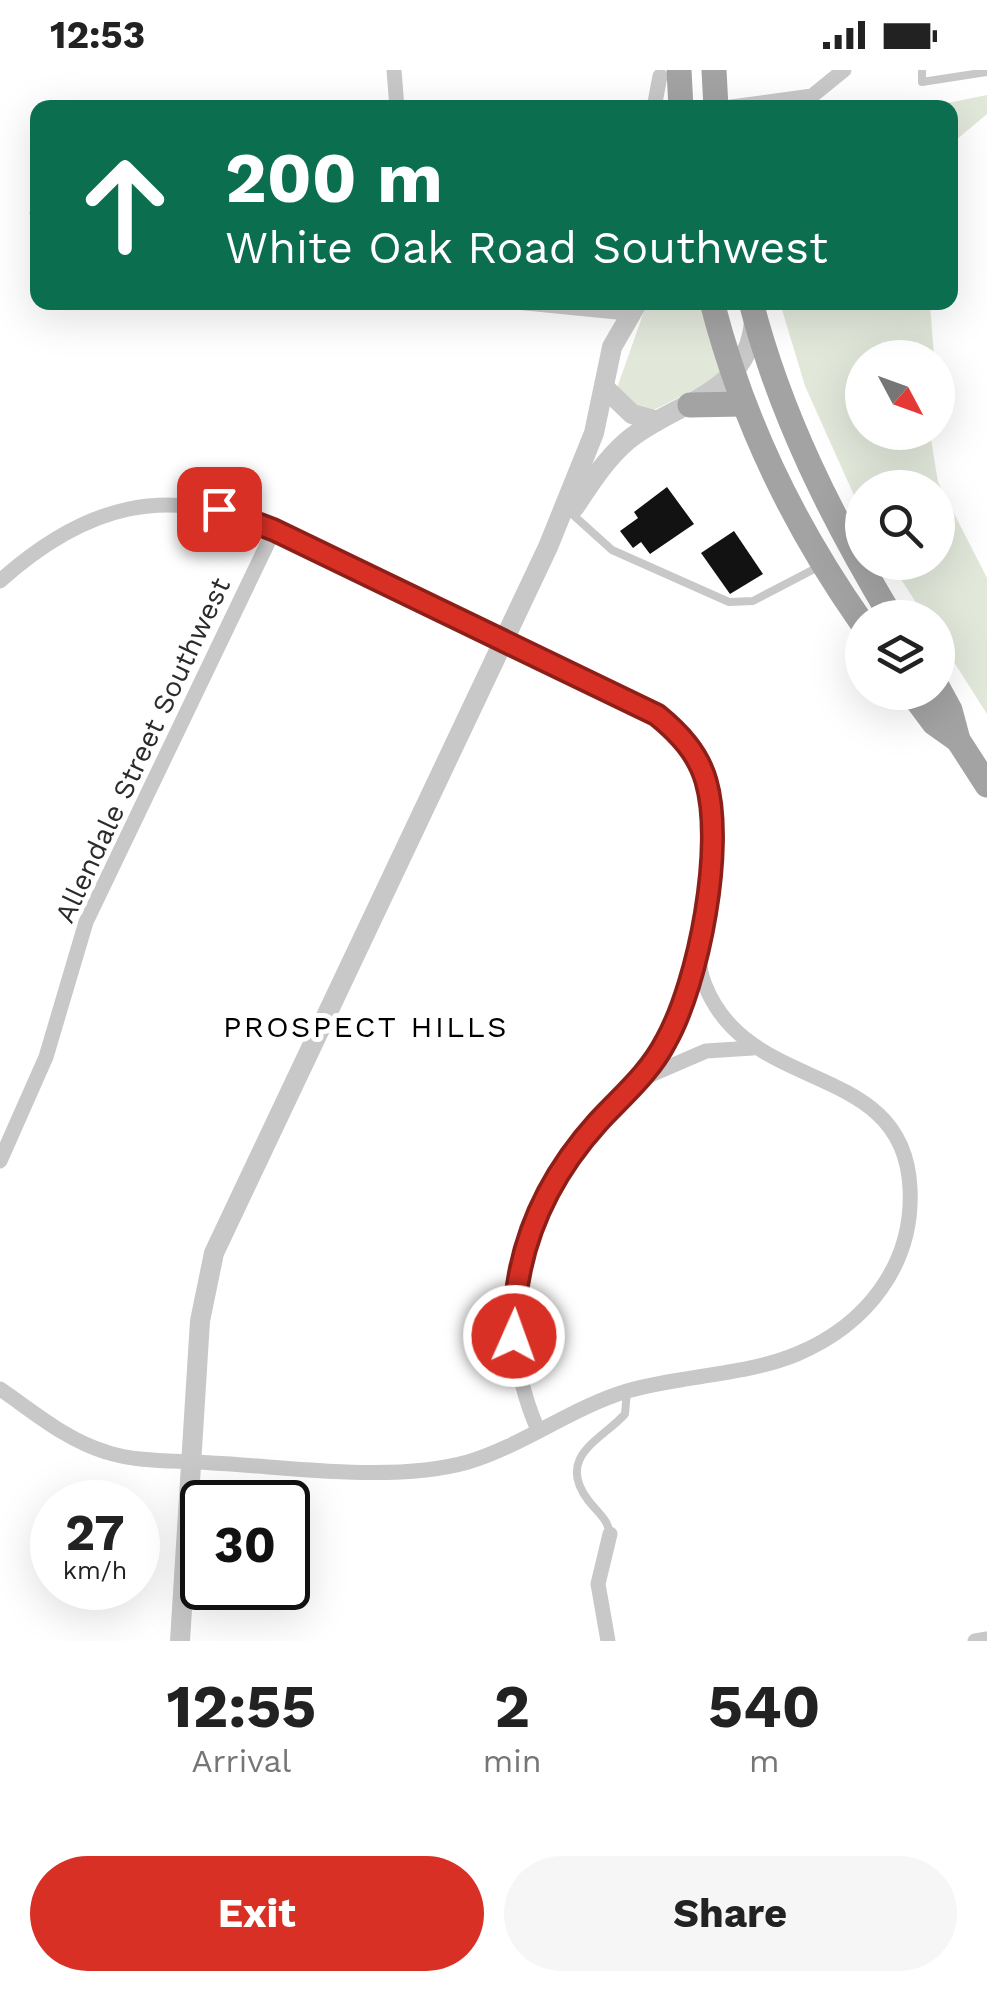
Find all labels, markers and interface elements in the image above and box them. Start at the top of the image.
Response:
text: 12:53 [50,13,145,57]
text: 200 m [225,137,443,219]
icon: ahead [60,140,190,270]
text: White Oak Road Southwest [225,221,828,274]
north arrow [845,340,955,450]
map controls [845,340,955,710]
pin [177,467,262,552]
button: search [845,470,955,580]
icon: arrive [192,482,247,537]
street label: Allendale Street Southwest [48,572,237,928]
button: layers [845,600,955,710]
district label: PROSPECT HILLS [223,1009,509,1044]
position arrow [462,1284,566,1388]
speed limit sign: 30 [180,1480,310,1610]
text: 27 [65,1503,125,1562]
text: km/h [63,1556,127,1585]
text: 12:55 [167,1671,316,1742]
text: 2 [494,1671,530,1742]
text: 540 [708,1671,820,1742]
text: Arrival [191,1742,291,1780]
text: min [483,1742,542,1780]
text: m [749,1742,780,1780]
button: Exit [30,1856,484,1971]
button: Share [504,1856,957,1971]

